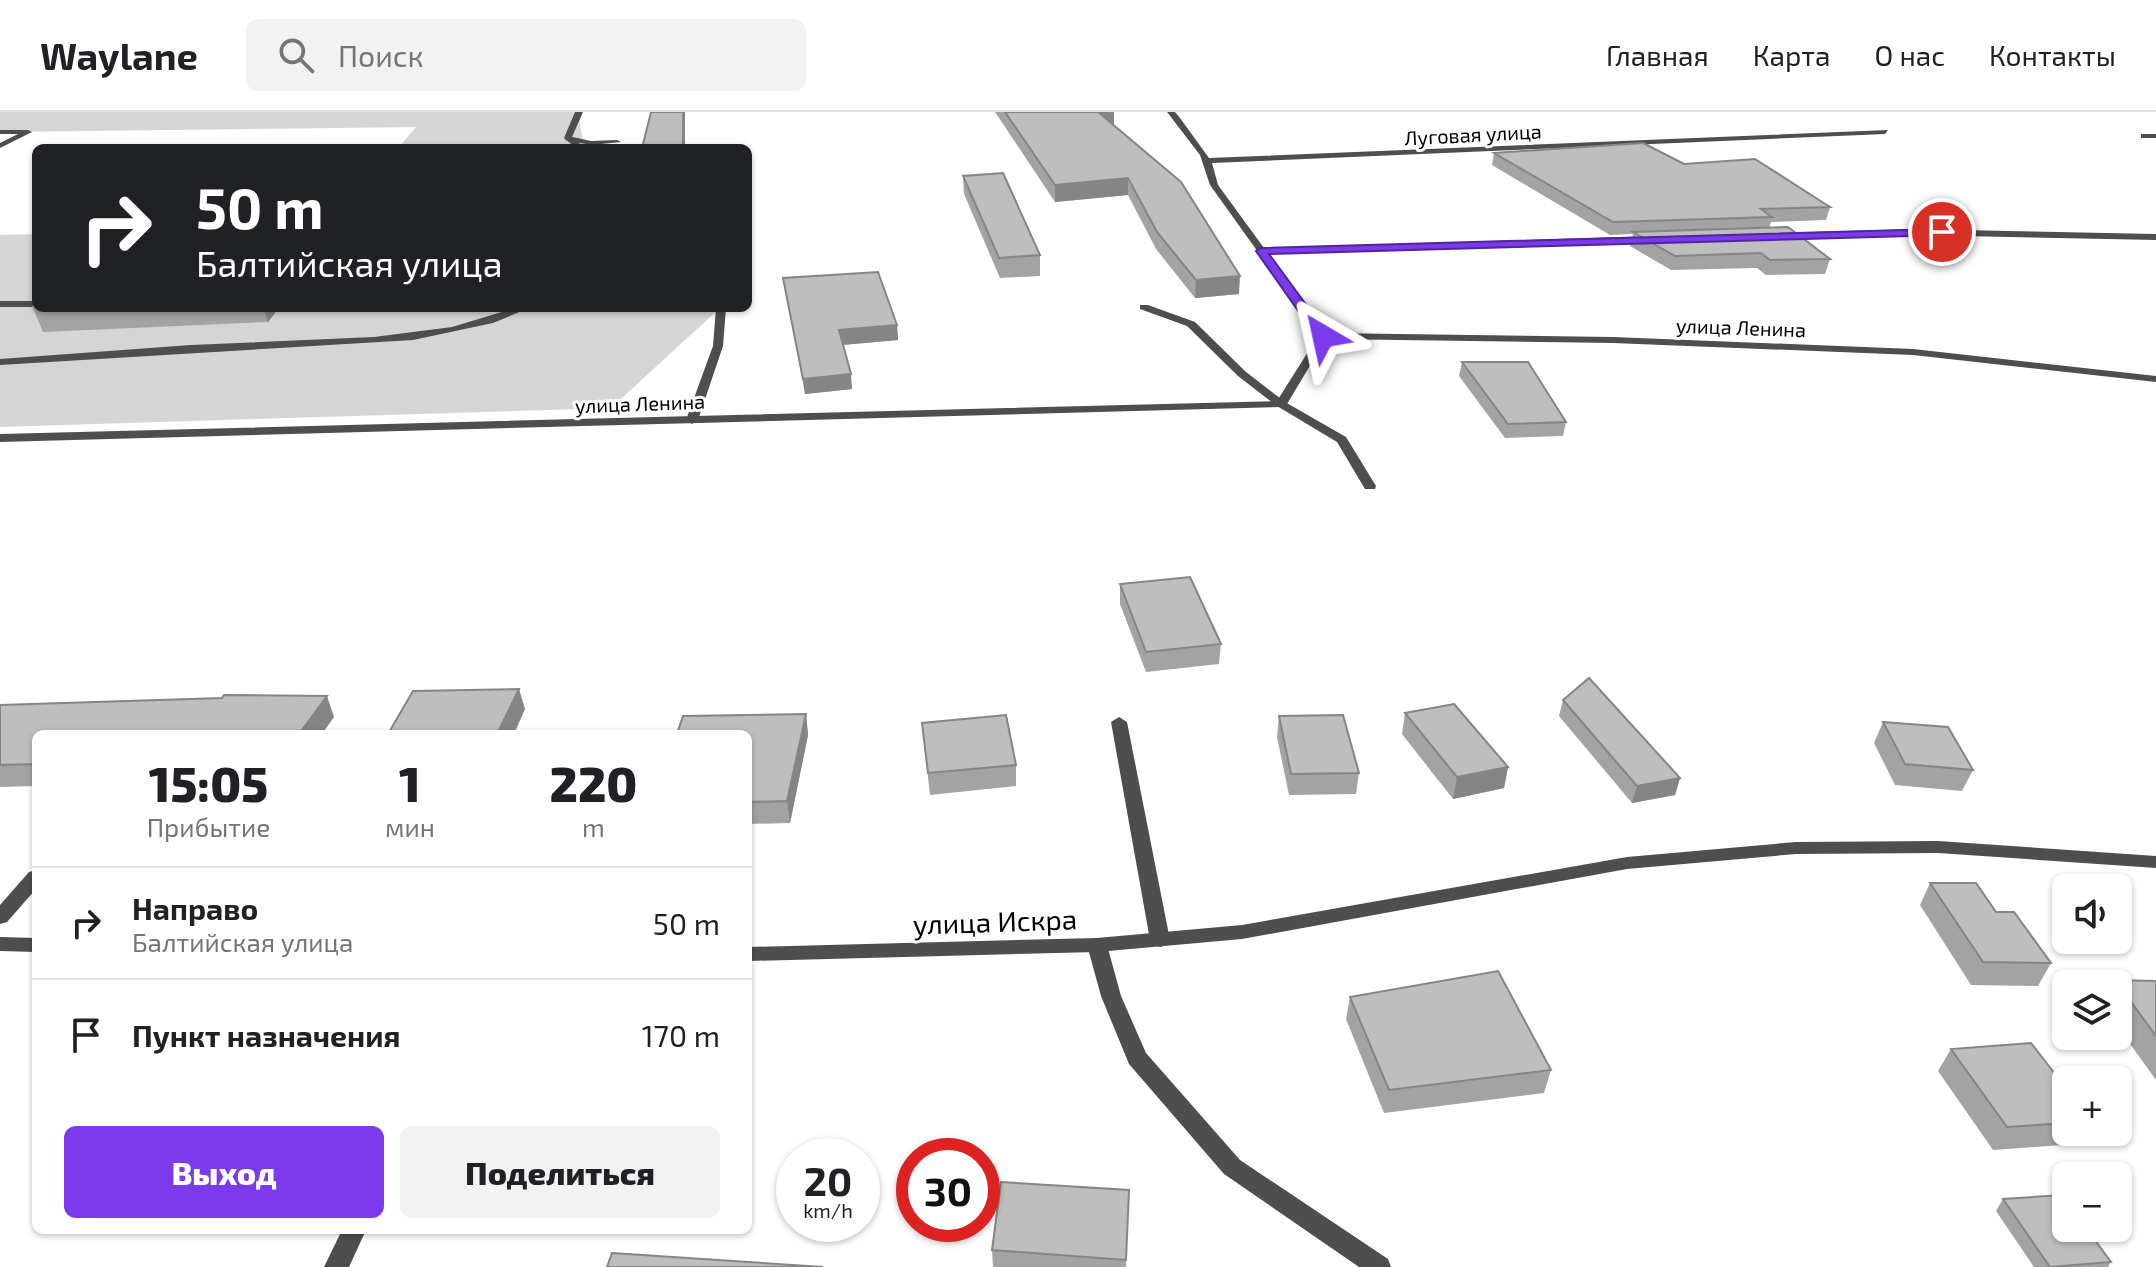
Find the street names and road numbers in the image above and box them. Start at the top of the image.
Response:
street label: Луговая улица [1404,118,1542,151]
street label: улица Ленина [1675,313,1806,342]
street label: улица Ленина [575,389,706,418]
street label: улица Искра [912,901,1078,941]

